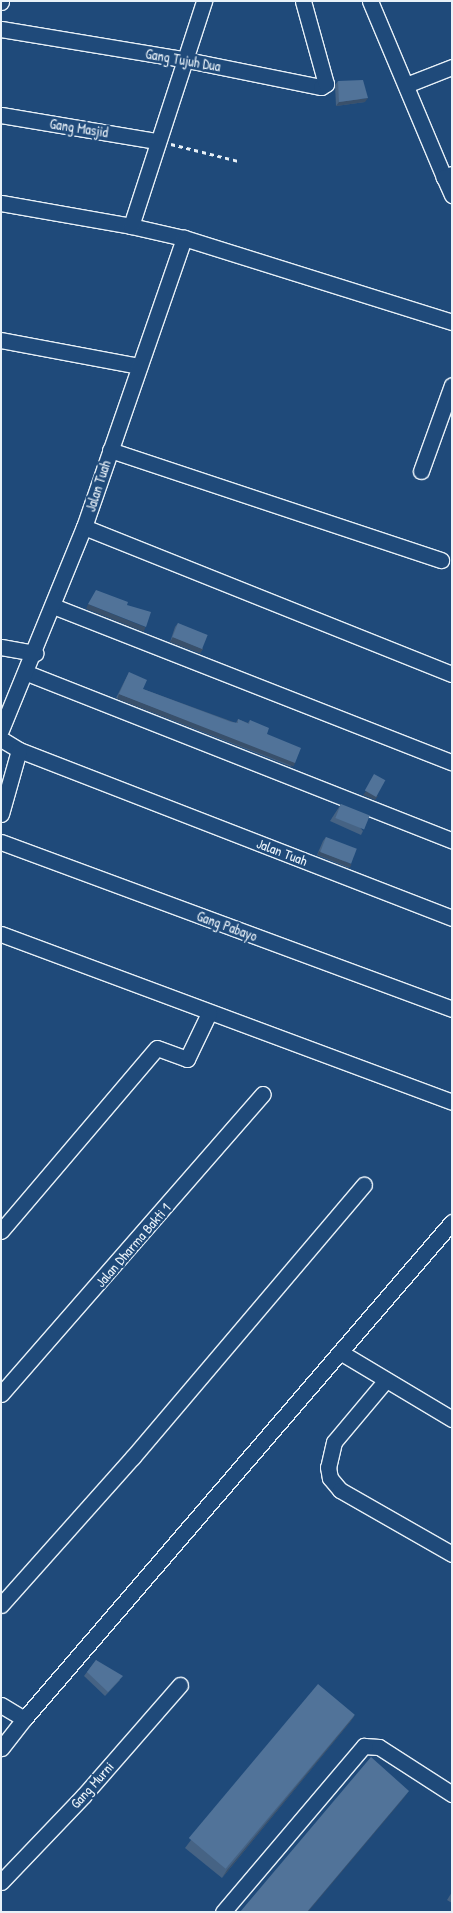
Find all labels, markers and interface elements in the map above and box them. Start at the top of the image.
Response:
street label: Gang Tujuh Dua [144,45,222,75]
street label: Gang Masjid [49,115,109,141]
street label: Jalan Tuah [82,458,114,514]
street label: Jalan Tuah [254,835,310,869]
street label: Gang Pabayo [195,907,259,945]
street label: Jalan Dharma Bakti 1 [92,1200,174,1290]
street label: Gang Murni [67,1758,117,1812]

